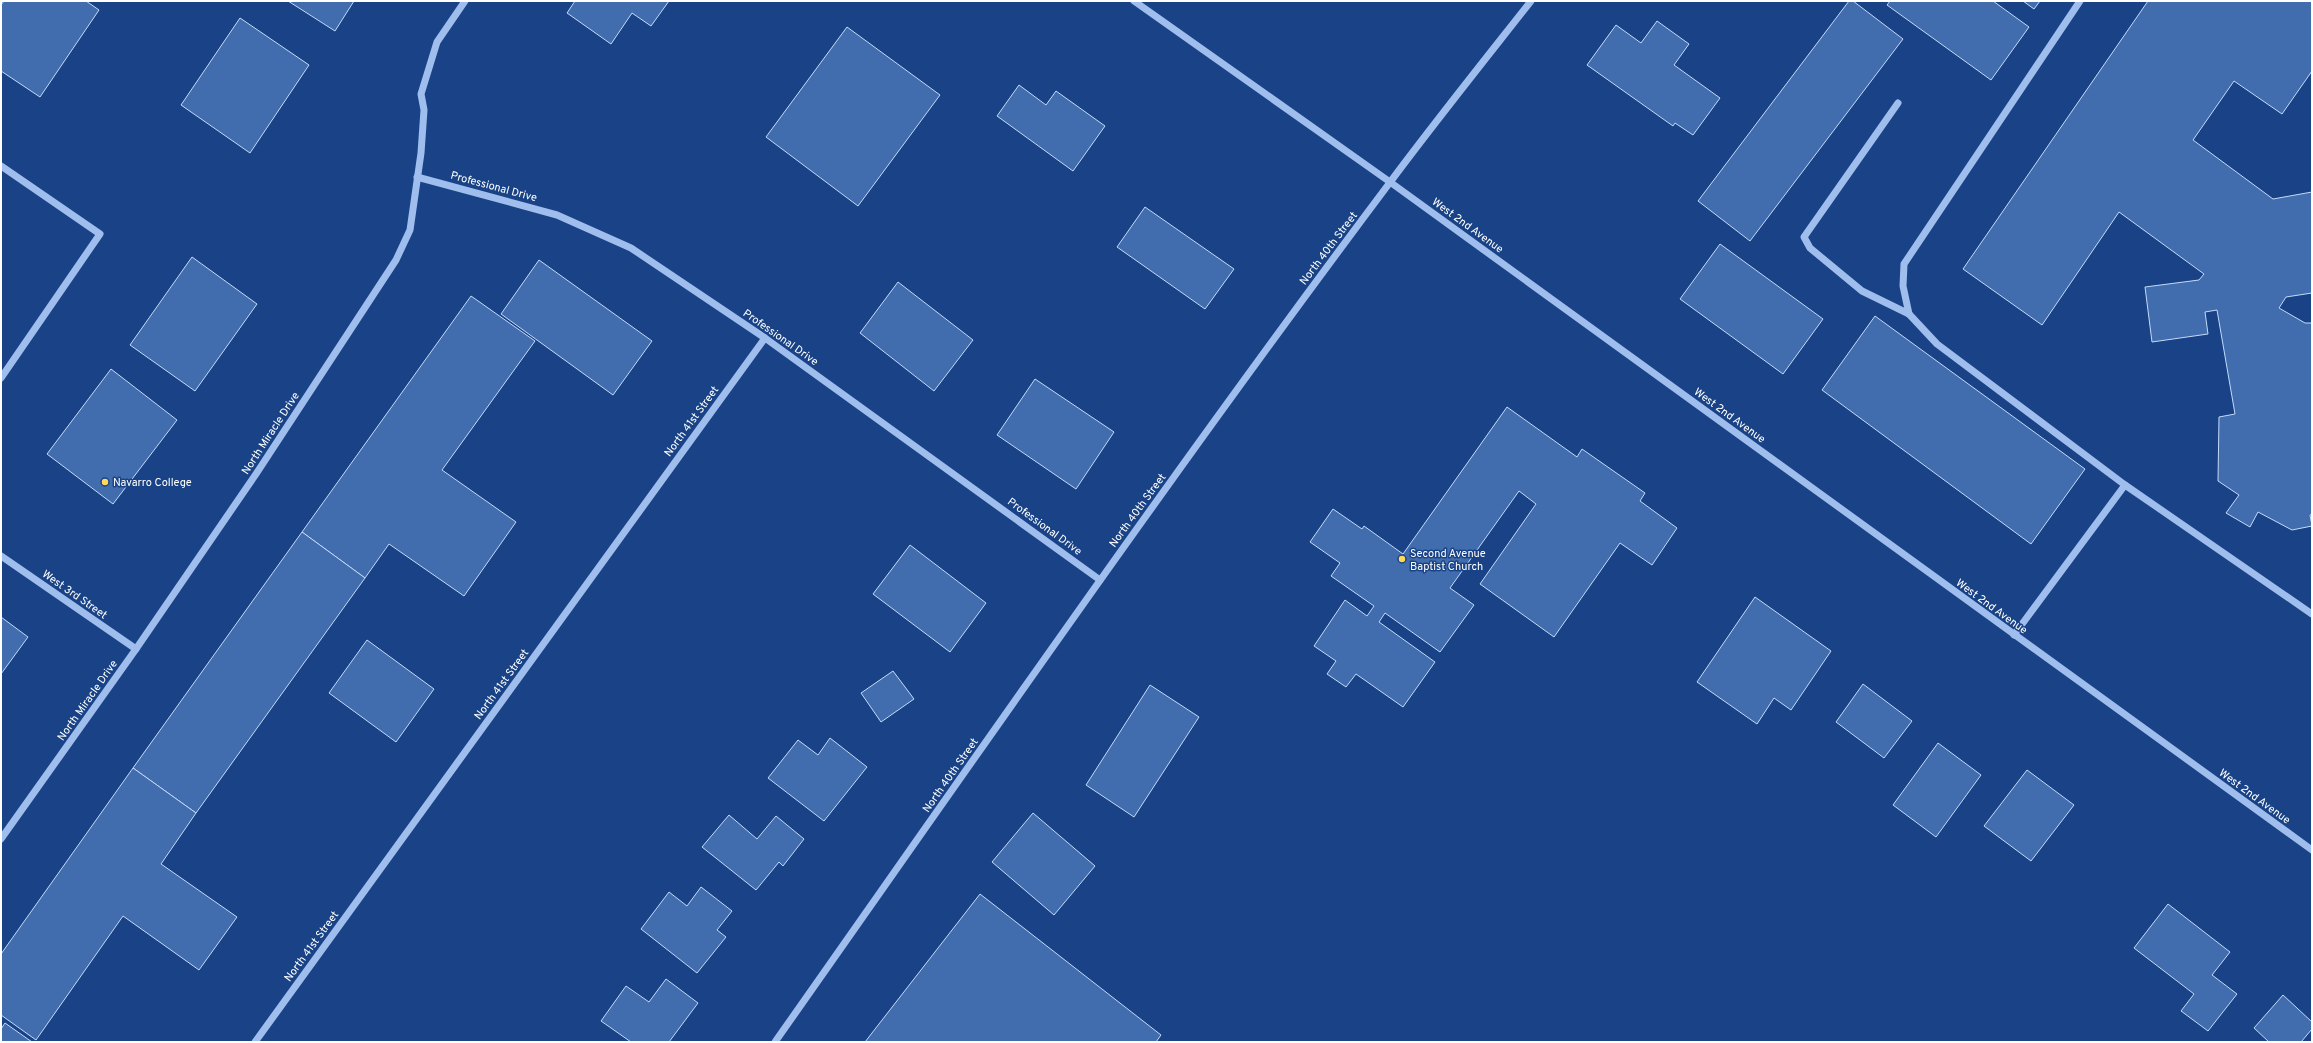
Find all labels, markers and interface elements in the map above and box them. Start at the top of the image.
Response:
street label: Professional Drive [449,169,539,205]
street label: West 2nd Avenue [1429,195,1506,256]
street label: North 40th Street [1297,209,1361,288]
street label: Professional Drive [740,307,821,369]
street label: North 41st Street [662,384,722,460]
street label: West 2nd Avenue [1691,385,1768,446]
street label: North Miracle Drive [239,390,303,477]
street label: North 40th Street [1106,471,1169,550]
place label: Navarro College [113,476,192,490]
marker: Navarro College [100,477,110,487]
street label: Professional Drive [1004,495,1085,559]
place label: Second Avenue Baptist Church [1410,547,1486,574]
marker: Second Avenue Baptist Church [1397,554,1407,564]
street label: West 3rd Street [39,567,110,622]
street label: West 2nd Avenue [1953,576,2030,637]
street label: North 41st Street [472,647,532,723]
street label: North Miracle Drive [55,657,121,744]
street label: North 40th Street [920,736,982,816]
street label: West 2nd Avenue [2216,766,2293,827]
street label: North 41st Street [282,909,342,985]

